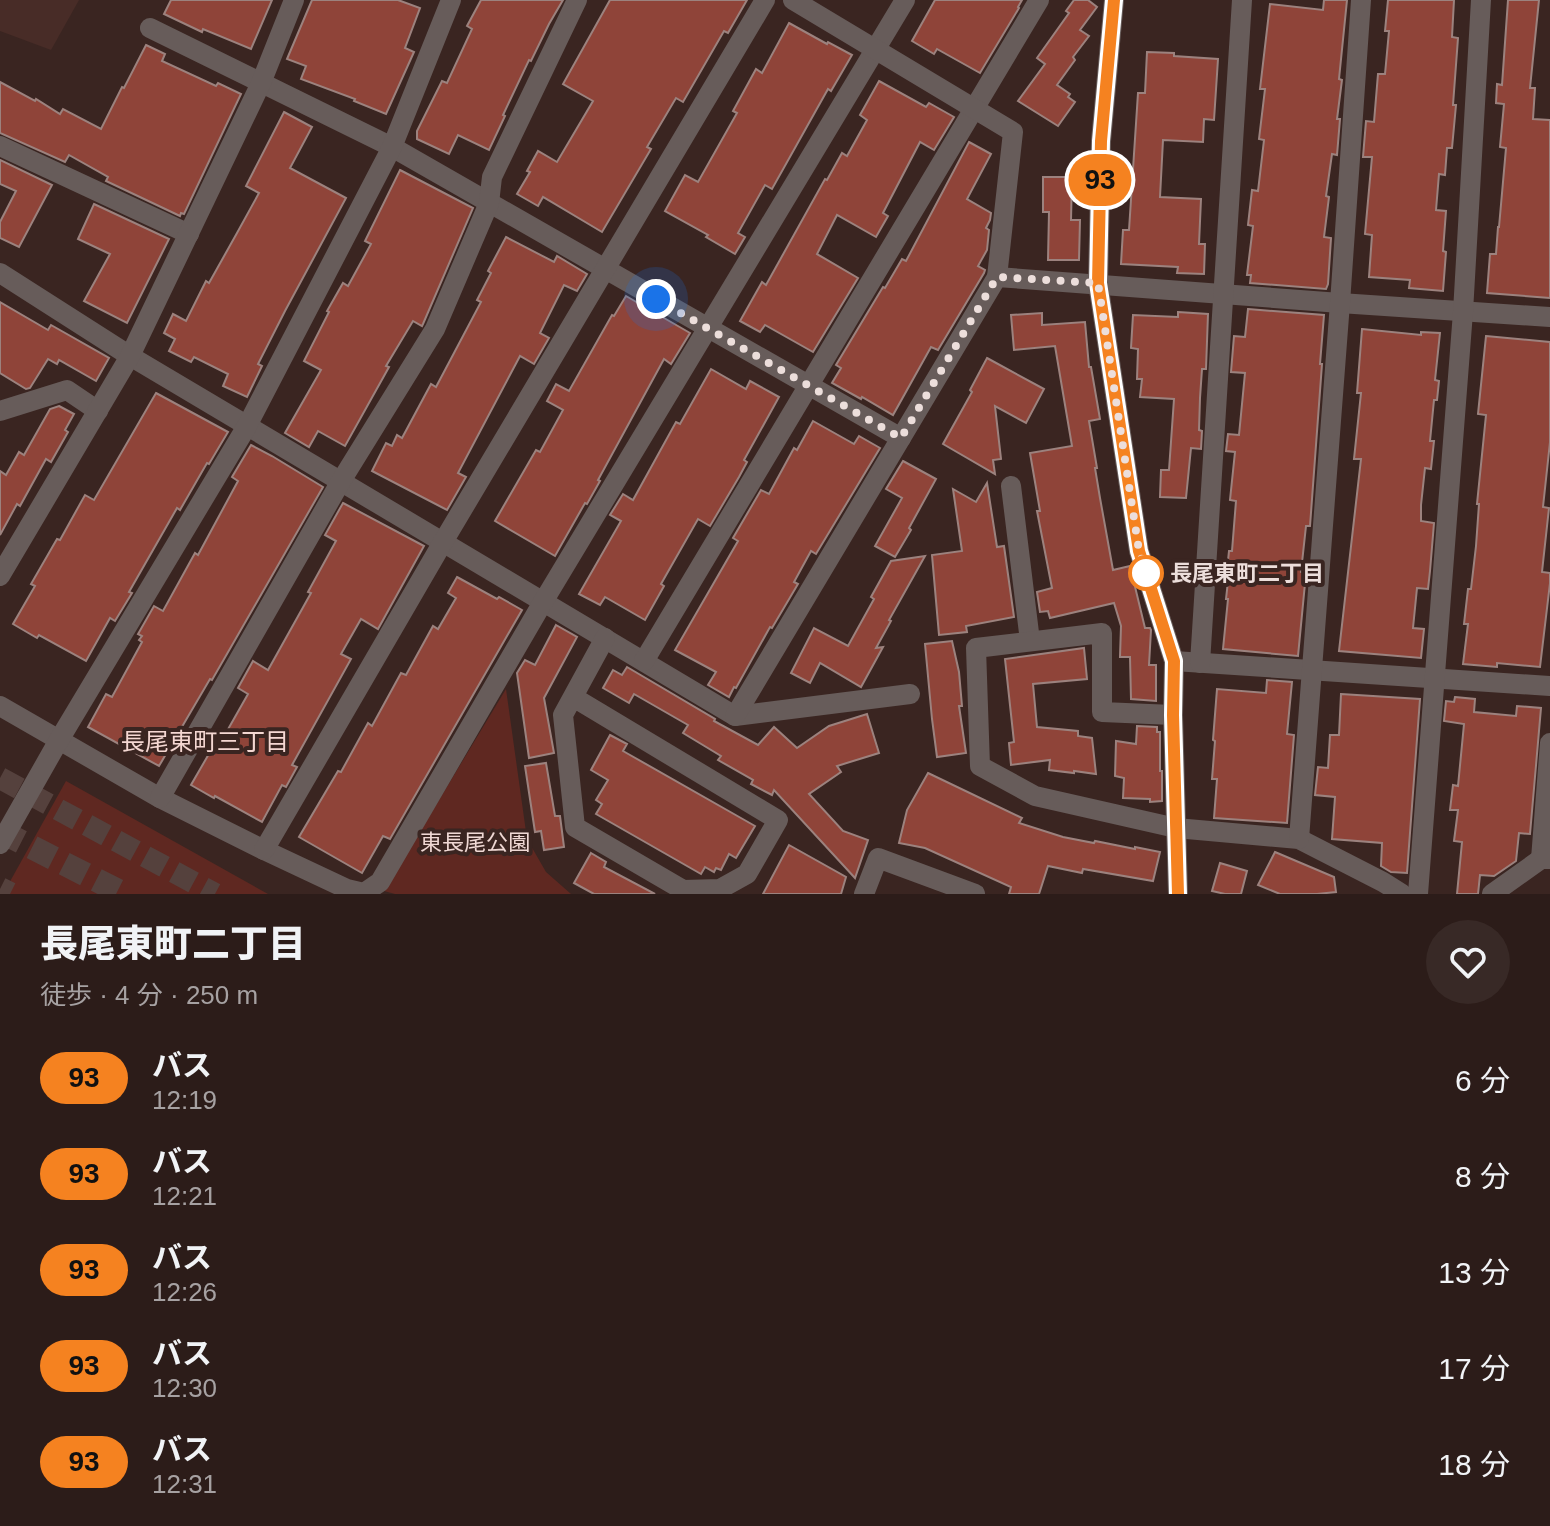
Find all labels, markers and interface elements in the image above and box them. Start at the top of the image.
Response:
line badge: 93 [1064,154,1136,206]
text: 93 [1084,164,1116,195]
your location [636,279,676,319]
marker: 長尾東町二丁目 [1129,556,1163,590]
place label: 長尾東町二丁目 [1170,561,1324,586]
district label: 長尾東町三丁目 [121,728,289,755]
park label: 東長尾公園 [420,830,530,855]
button: heart [1426,920,1510,1004]
text: 長尾東町二丁目 [40,923,306,965]
text: 徒歩 · 4 分 · 250 m [40,980,258,1010]
text: バス [152,1049,212,1082]
text: 93 [68,1062,100,1093]
text: 6 分 [1455,1064,1510,1097]
text: 12:19 [152,1085,217,1115]
text: バス [152,1145,212,1178]
text: 93 [68,1158,100,1189]
text: 8 分 [1455,1160,1510,1193]
text: 12:21 [152,1181,217,1211]
text: バス [152,1241,212,1274]
text: 93 [68,1254,100,1285]
text: 13 分 [1438,1256,1510,1289]
text: 12:26 [152,1277,217,1307]
text: バス [152,1337,212,1370]
text: 93 [68,1350,100,1381]
text: 17 分 [1438,1352,1510,1385]
text: 12:30 [152,1373,217,1403]
text: バス [152,1433,212,1466]
text: 93 [68,1446,100,1477]
text: 18 分 [1438,1448,1510,1481]
text: 12:31 [152,1469,217,1499]

